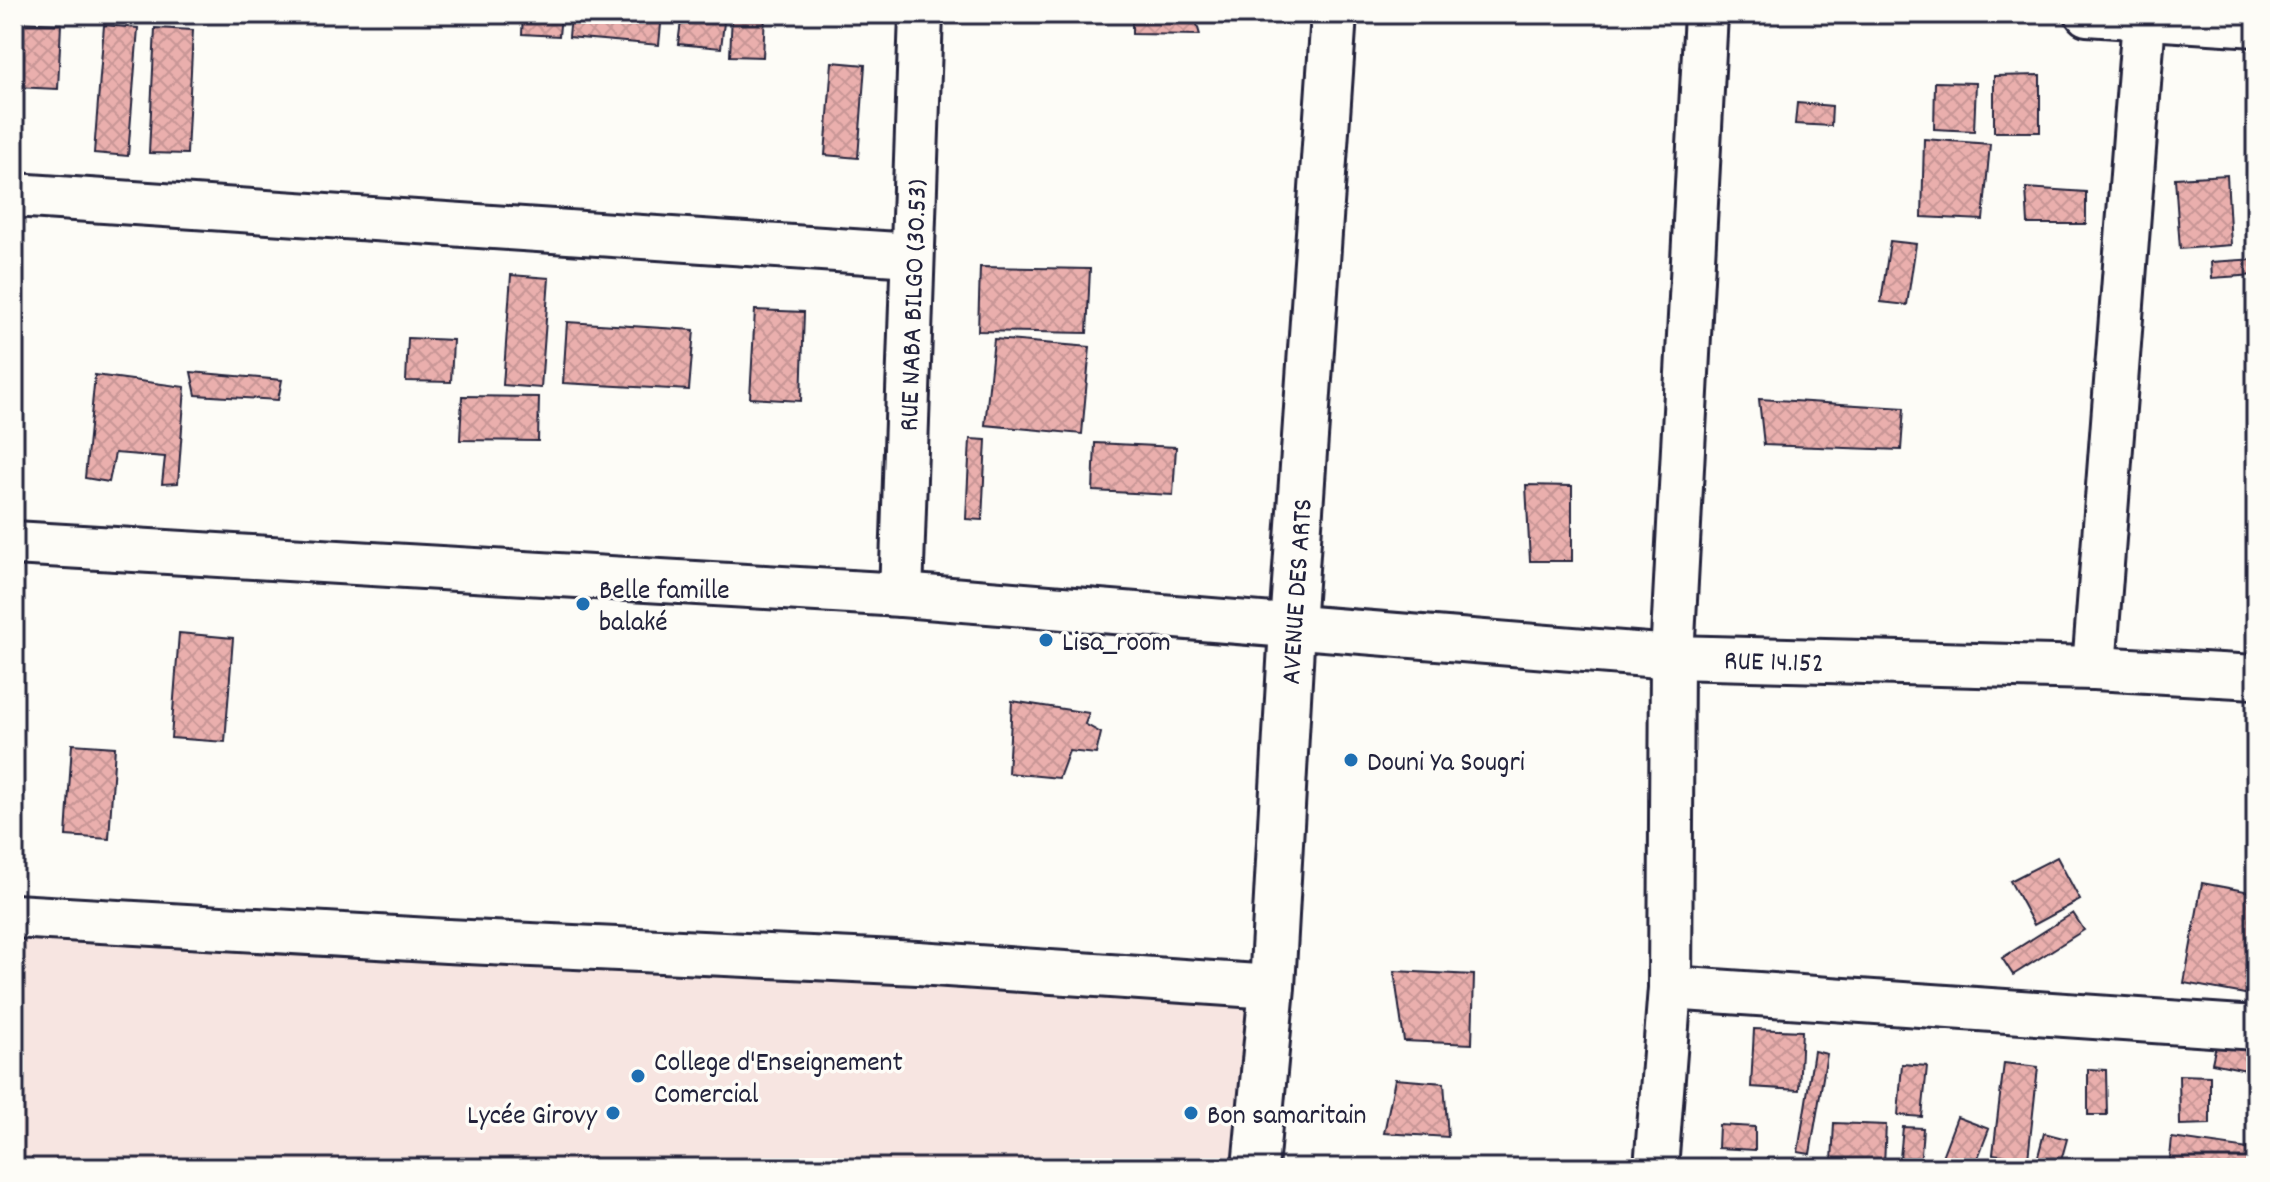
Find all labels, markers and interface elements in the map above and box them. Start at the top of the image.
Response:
street label: RUE NABA BILGO (30.53) [892,179,940,432]
street label: AVENUE DES ARTS [1274,497,1326,686]
place label: Belle famille balaké [599,573,730,645]
marker: Belle famille balaké [574,595,592,613]
place label: Lisa_room [1062,625,1171,665]
marker: Lisa_room [1037,631,1055,649]
street label: RUE 14.152 [1723,643,1824,686]
place label: Douni Ya Sougri [1367,745,1525,785]
marker: Douni Ya Sougri [1342,751,1360,769]
place label: College d'Enseignement Comercial [654,1045,903,1117]
marker: College d'Enseignement Comercial [629,1067,647,1085]
place label: Lycée Girovy [467,1098,598,1138]
place label: Bon samaritain [1207,1098,1366,1138]
marker: Lycée Girovy [604,1104,622,1122]
marker: Bon samaritain [1182,1104,1200,1122]

